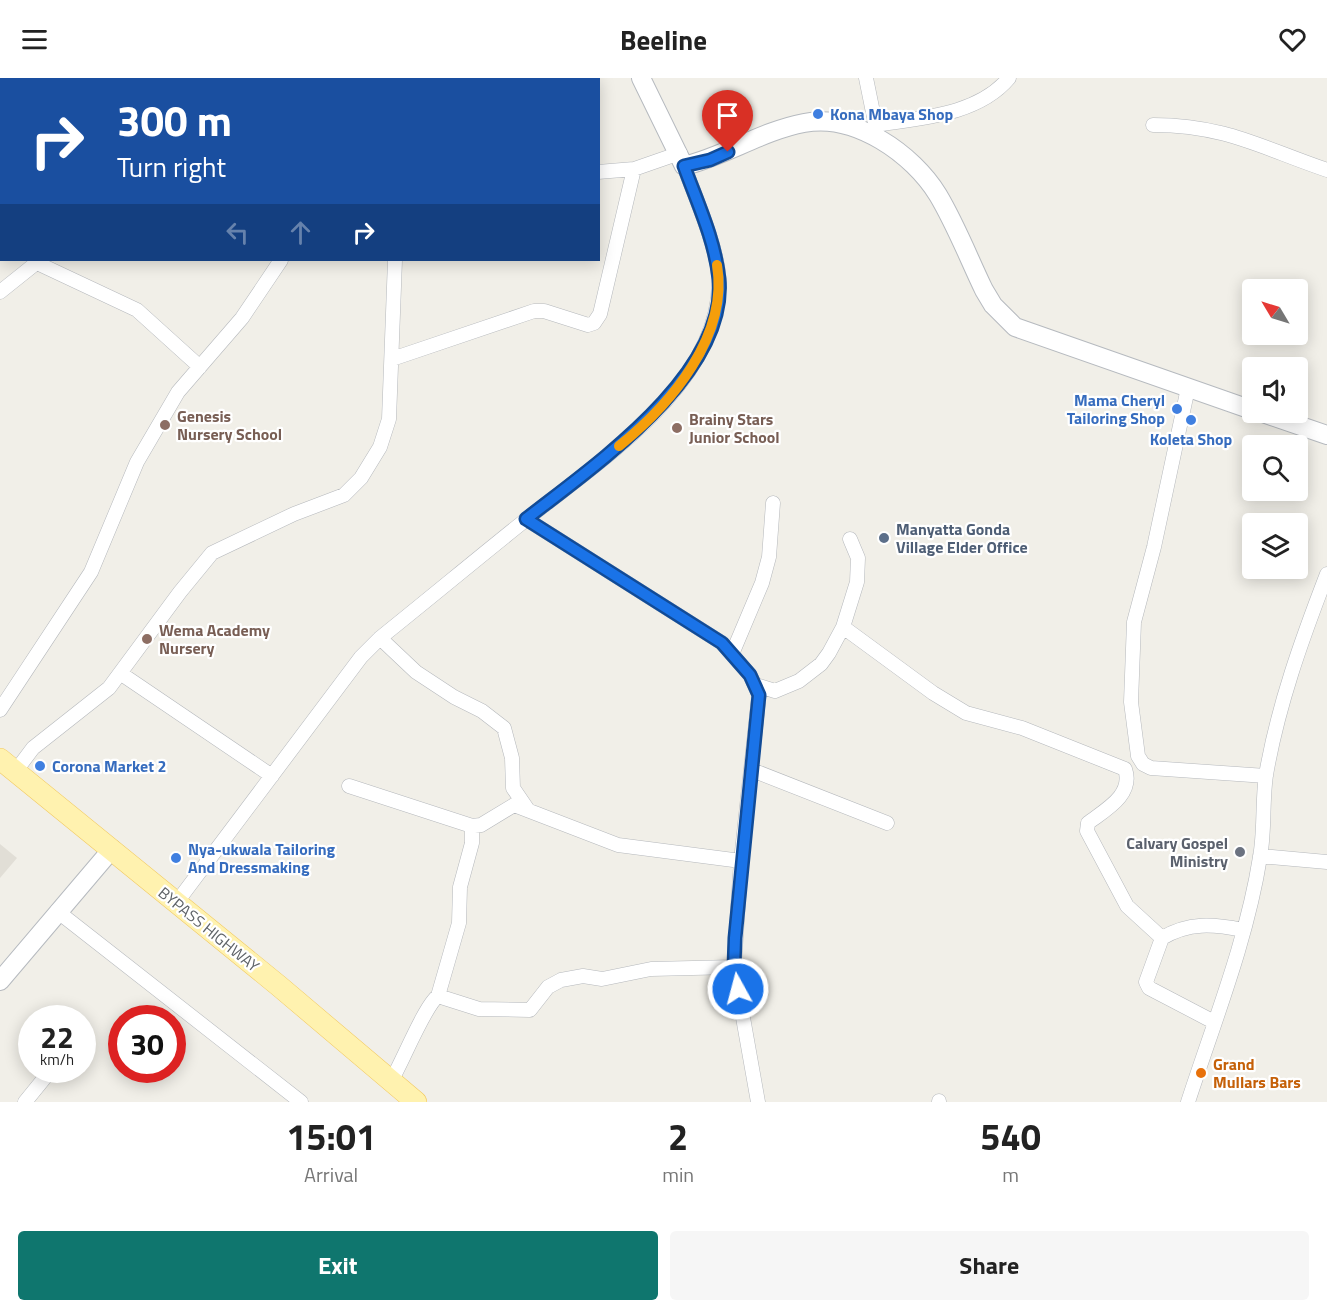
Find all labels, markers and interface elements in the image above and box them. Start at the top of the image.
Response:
text: Beeline [620,19,707,60]
icon: menu [18,23,51,56]
icon: heart [1276,23,1309,56]
text: 300 m [117,88,232,152]
pin [702,90,753,152]
icon: arrive [711,99,744,132]
icon: right [18,102,96,180]
place label: Kona Mbaya Shop [830,102,953,126]
marker: Kona Mbaya Shop [811,107,825,121]
text: Turn right [117,146,226,187]
icon: left [221,216,254,249]
icon: ahead [284,216,317,249]
icon: right [347,216,380,249]
north arrow [1242,279,1308,345]
map controls [1242,279,1308,579]
button: sound [1242,357,1308,423]
place label: Mama Cheryl Tailoring Shop [1067,388,1165,430]
marker: Mama Cheryl Tailoring Shop [1170,402,1184,416]
place label: Genesis Nursery School [177,404,282,446]
place label: Brainy Stars Junior School [689,407,780,449]
marker: Koleta Shop [1184,413,1198,427]
marker: Genesis Nursery School [158,418,172,432]
marker: Brainy Stars Junior School [670,421,684,435]
place label: Koleta Shop [1150,427,1233,451]
button: search [1242,435,1308,501]
button: layers [1242,513,1308,579]
place label: Manyatta Gonda Village Elder Office [896,517,1028,559]
marker: Manyatta Gonda Village Elder Office [877,531,891,545]
place label: Wema Academy Nursery [159,618,270,660]
marker: Wema Academy Nursery [140,632,154,646]
place label: Corona Market 2 [52,754,167,778]
marker: Corona Market 2 [33,759,47,773]
place label: Calvary Gospel Ministry [1126,831,1228,873]
place label: Nya-ukwala Tailoring And Dressmaking [188,837,336,879]
marker: Calvary Gospel Ministry [1233,845,1247,859]
marker: Nya-ukwala Tailoring And Dressmaking [169,851,183,865]
street label: BYPASS HIGHWAY [153,881,265,978]
position arrow [706,957,770,1021]
speed limit sign: 30 [108,1005,186,1083]
text: 22 [40,1014,74,1060]
text: km/h [40,1048,74,1071]
place label: Grand Mullars Bars [1213,1052,1301,1094]
marker: Grand Mullars Bars [1194,1066,1208,1080]
text: 15:01 [286,1109,376,1164]
text: 2 [668,1109,688,1164]
text: 540 [980,1109,1041,1164]
text: Arrival [304,1159,358,1190]
text: min [662,1159,694,1190]
text: m [1002,1159,1019,1190]
button: Exit [18,1231,658,1300]
button: Share [670,1231,1309,1300]

